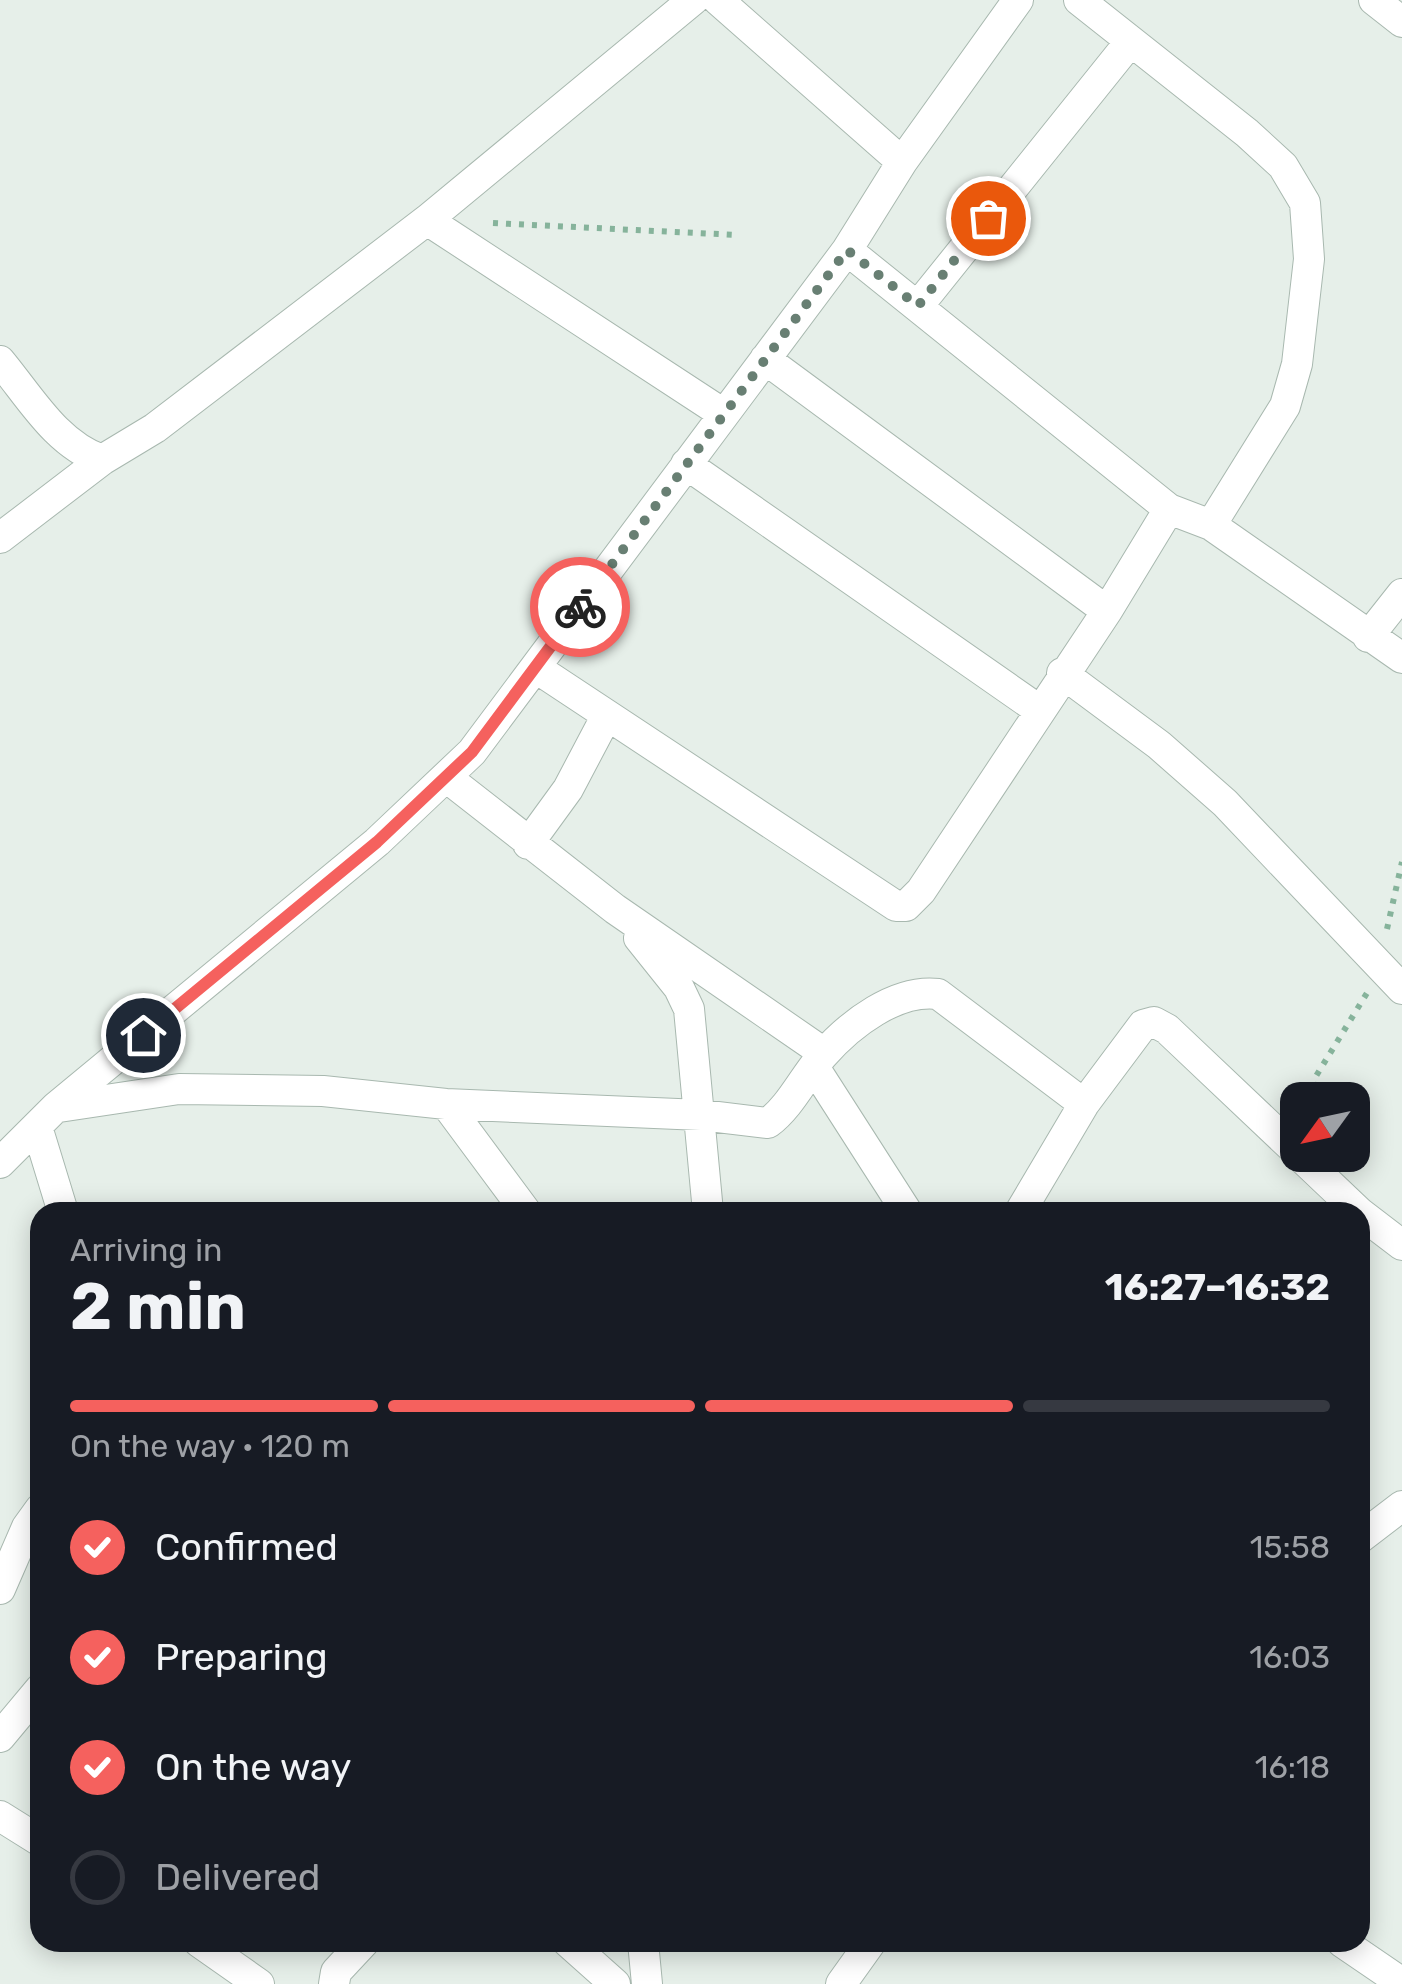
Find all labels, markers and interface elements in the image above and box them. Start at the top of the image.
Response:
pin [946,176,1031,261]
icon: bag [961,191,1016,246]
courier [530,557,630,657]
icon: bike [553,580,608,635]
pin [101,993,186,1078]
icon: home [116,1008,171,1063]
north arrow [1280,1082,1370,1172]
map controls [1280,1082,1370,1172]
text: Arriving in [70,1231,222,1269]
text: 16:27–16:32 [1105,1264,1330,1310]
text: 2 min [70,1268,246,1345]
text: On the way · 120 m [70,1427,350,1465]
icon: check [70,1520,125,1575]
text: Confirmed [155,1524,338,1570]
text: 15:58 [1250,1528,1330,1566]
icon: check [70,1630,125,1685]
text: Preparing [155,1634,328,1680]
text: 16:03 [1249,1638,1330,1676]
icon: check [70,1740,125,1795]
text: On the way [155,1744,351,1790]
text: 16:18 [1255,1748,1330,1786]
text: Delivered [155,1854,320,1900]

